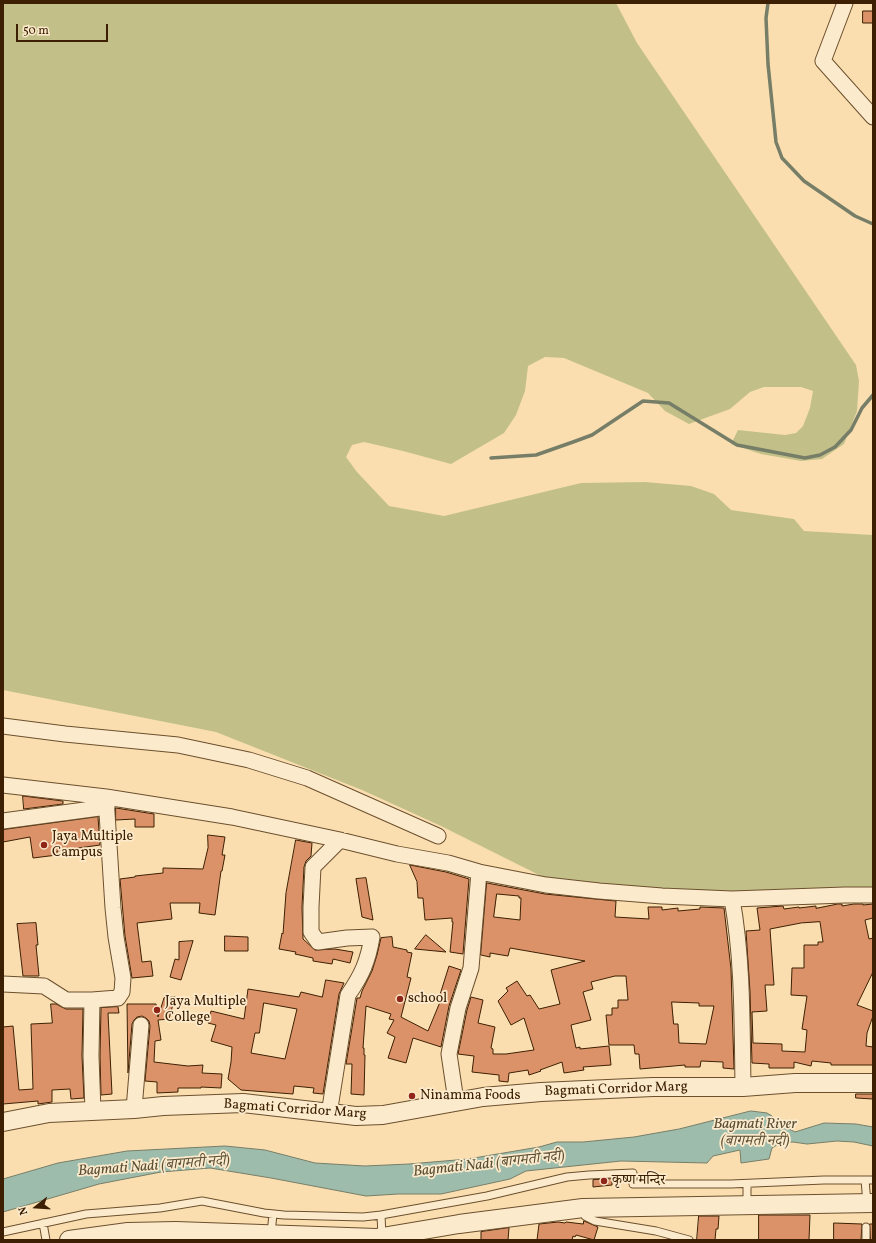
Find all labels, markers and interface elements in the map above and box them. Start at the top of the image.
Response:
scale bar [18,16,110,42]
text: 50 m [23,23,49,39]
place label: Jaya Multiple Campus [52,829,133,862]
marker: Jaya Multiple Campus [39,840,49,850]
place label: school [408,991,447,1007]
place label: Jaya Multiple College [165,994,246,1026]
marker: school [395,994,405,1004]
marker: Jaya Multiple College [152,1005,162,1015]
street label: Bagmati Corridor Marg [544,1079,688,1101]
place label: Ninamma Foods [420,1088,520,1104]
marker: Ninamma Foods [407,1091,417,1101]
street label: Bagmati Corridor Marg [223,1097,367,1123]
water label: Bagmati River (बागमती नदी) [713,1116,797,1151]
water label: Bagmati Nadi (बागमती नदी) [412,1148,566,1182]
water label: Bagmati Nadi (बागमती नदी) [77,1153,231,1181]
place label: कृष्ण मन्दिर [612,1173,665,1189]
marker: कृष्ण मन्दिर [599,1176,609,1186]
north arrow [16,1187,56,1227]
text: N [16,1205,32,1217]

